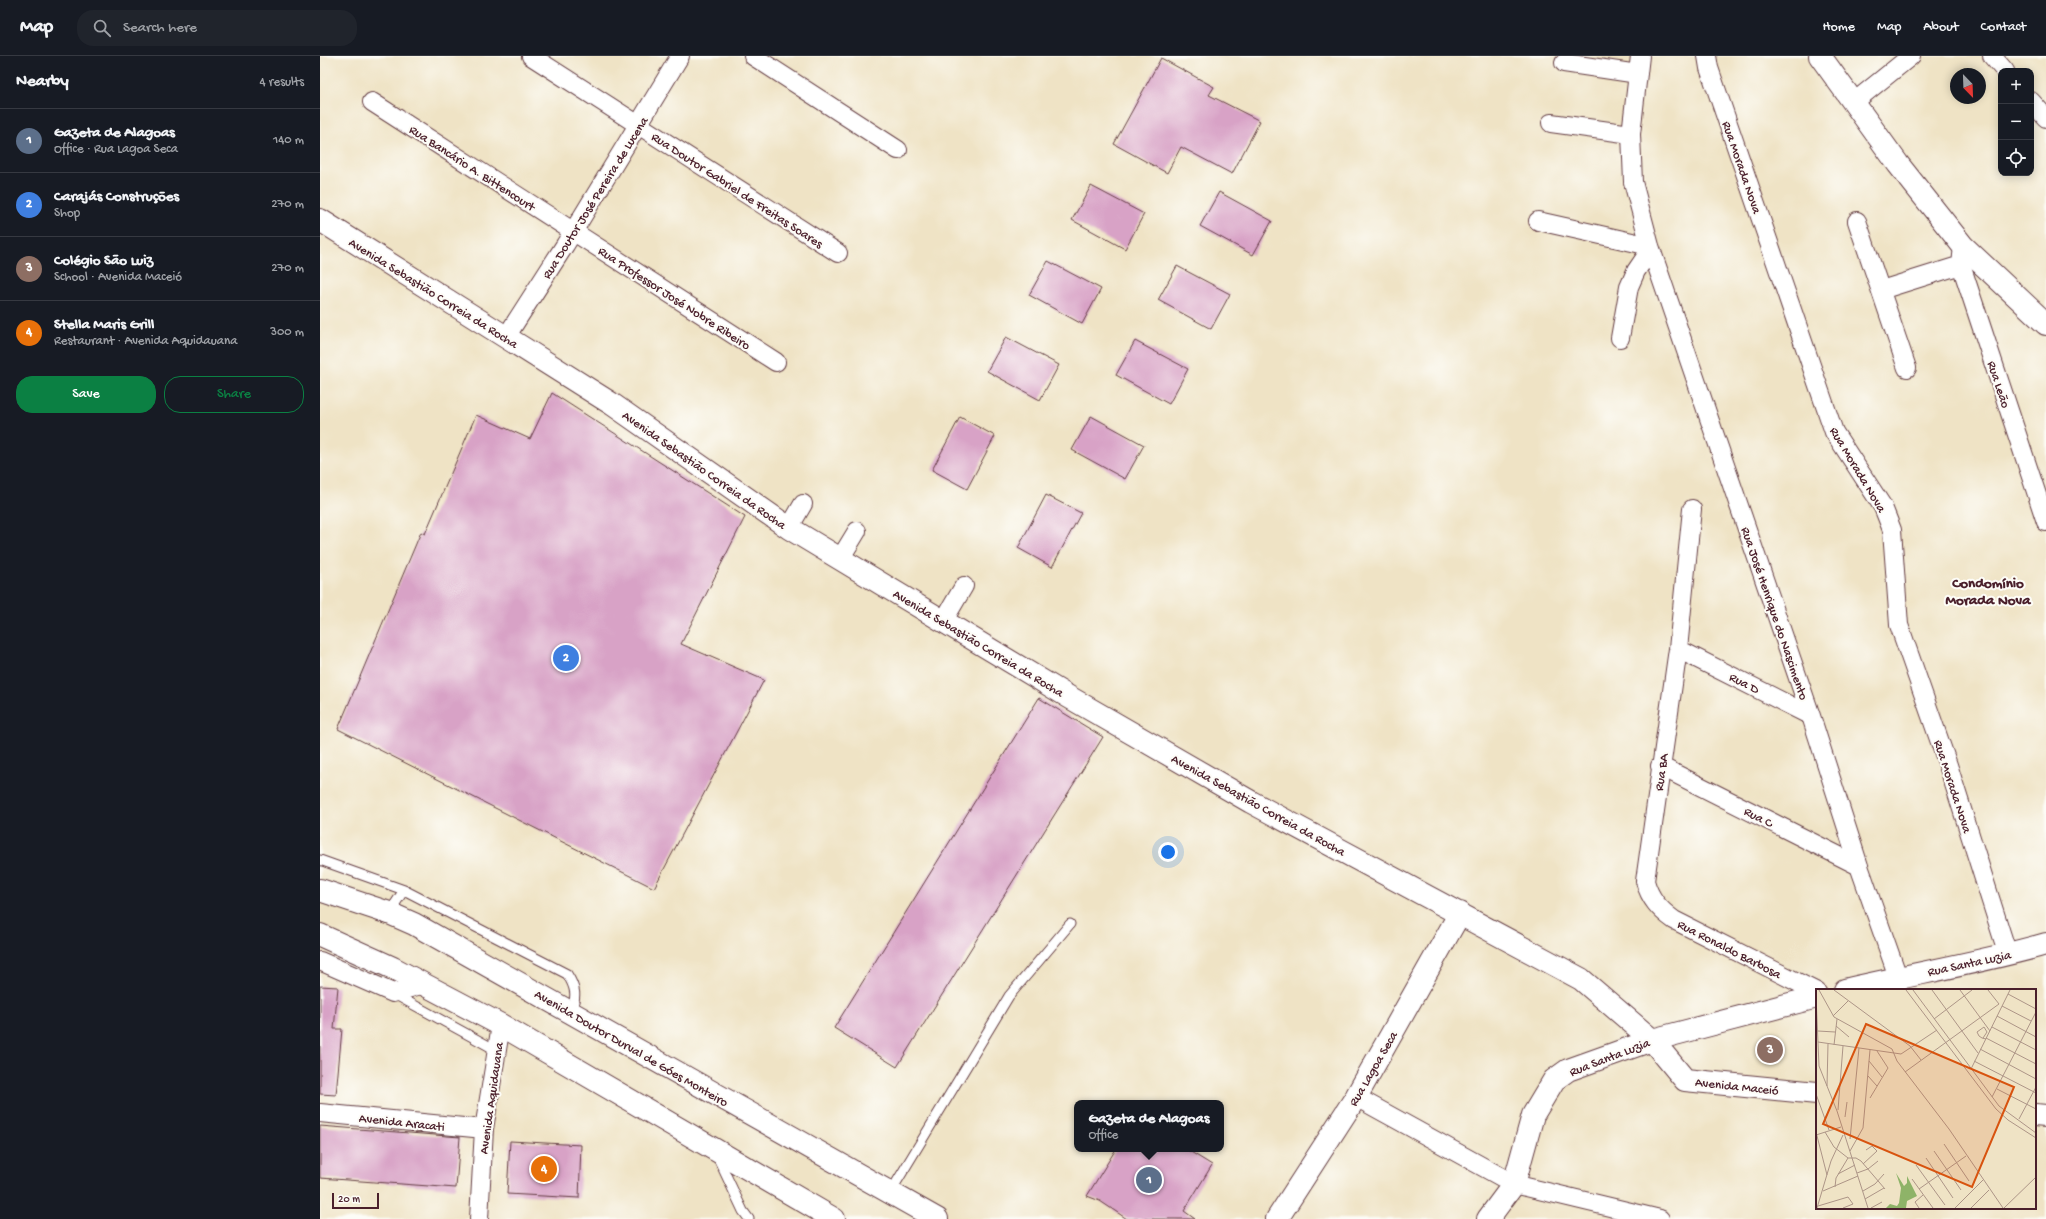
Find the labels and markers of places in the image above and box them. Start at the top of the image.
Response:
pin: 2 [553,643,579,673]
pin: 3 [1757,1035,1783,1065]
pin: 4 [531,1154,557,1184]
pin: 1 [1136,1165,1162,1195]

